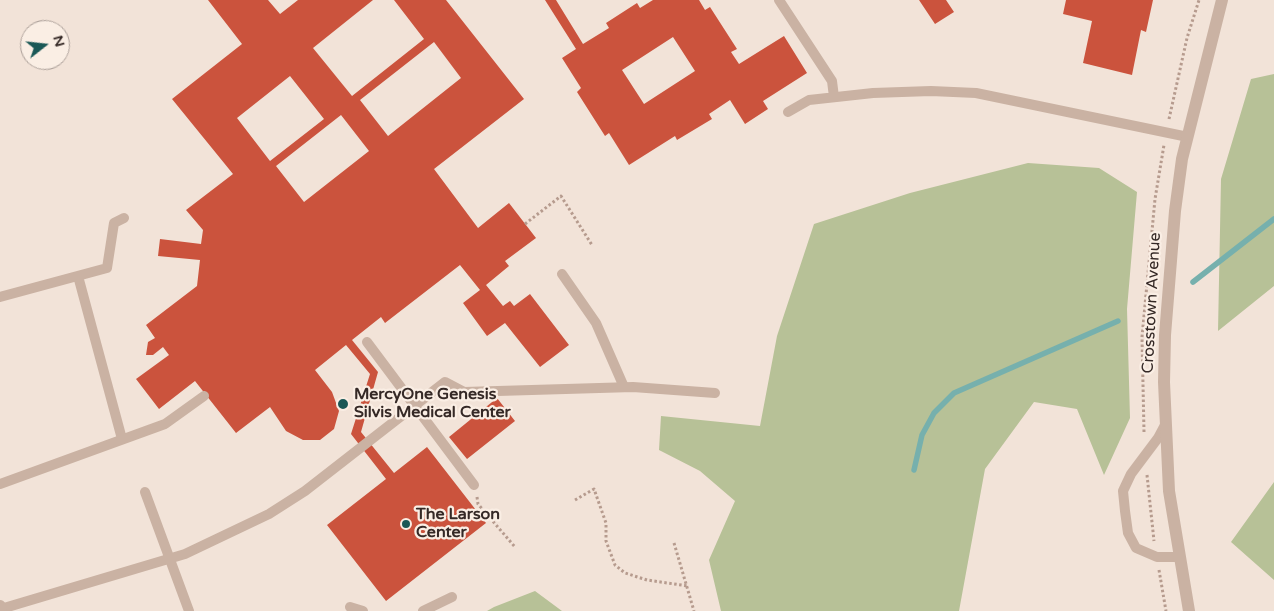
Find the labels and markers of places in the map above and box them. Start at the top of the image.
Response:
place label: MercyOne Genesis Silvis Medical Center [354,385,511,423]
marker: MercyOne Genesis Silvis Medical Center [336,397,350,411]
place label: The Larson Center [416,505,500,543]
marker: The Larson Center [400,518,412,530]

